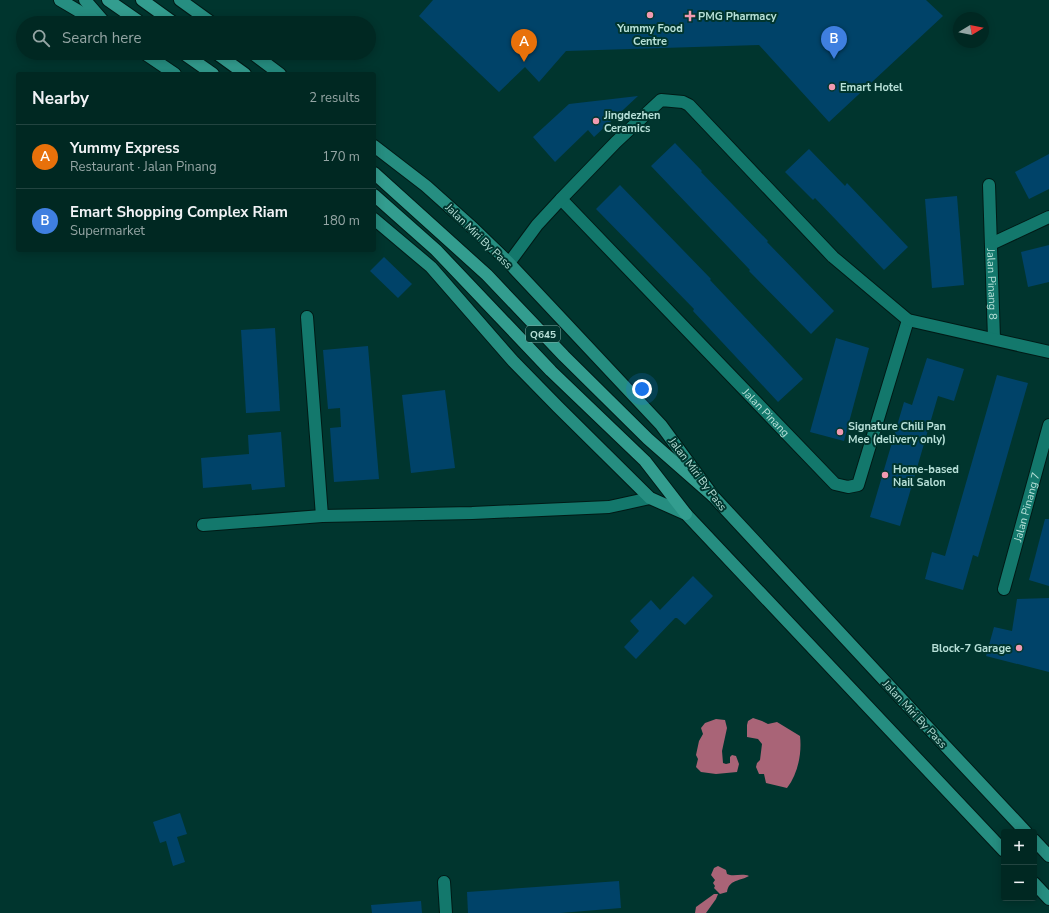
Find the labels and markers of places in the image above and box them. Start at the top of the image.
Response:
place label: PMG Pharmacy [698,9,777,24]
marker: Yummy Food Centre [645,10,655,20]
marker: PMG Pharmacy [685,11,695,21]
place label: Yummy Food Centre [616,21,683,49]
pin: B [821,26,847,59]
pin: A [511,29,537,62]
place label: Emart Hotel [840,80,903,95]
marker: Emart Hotel [827,82,837,92]
place label: Jingdezhen Ceramics [603,108,660,136]
marker: Jingdezhen Ceramics [591,116,601,126]
place label: Signature Chili Pan Mee (delivery only) [848,419,946,447]
marker: Signature Chili Pan Mee (delivery only) [835,427,845,437]
place label: Home-based Nail Salon [893,462,959,490]
marker: Home-based Nail Salon [880,470,890,480]
place label: Block-7 Garage [932,641,1011,656]
marker: Block-7 Garage [1014,643,1024,653]

